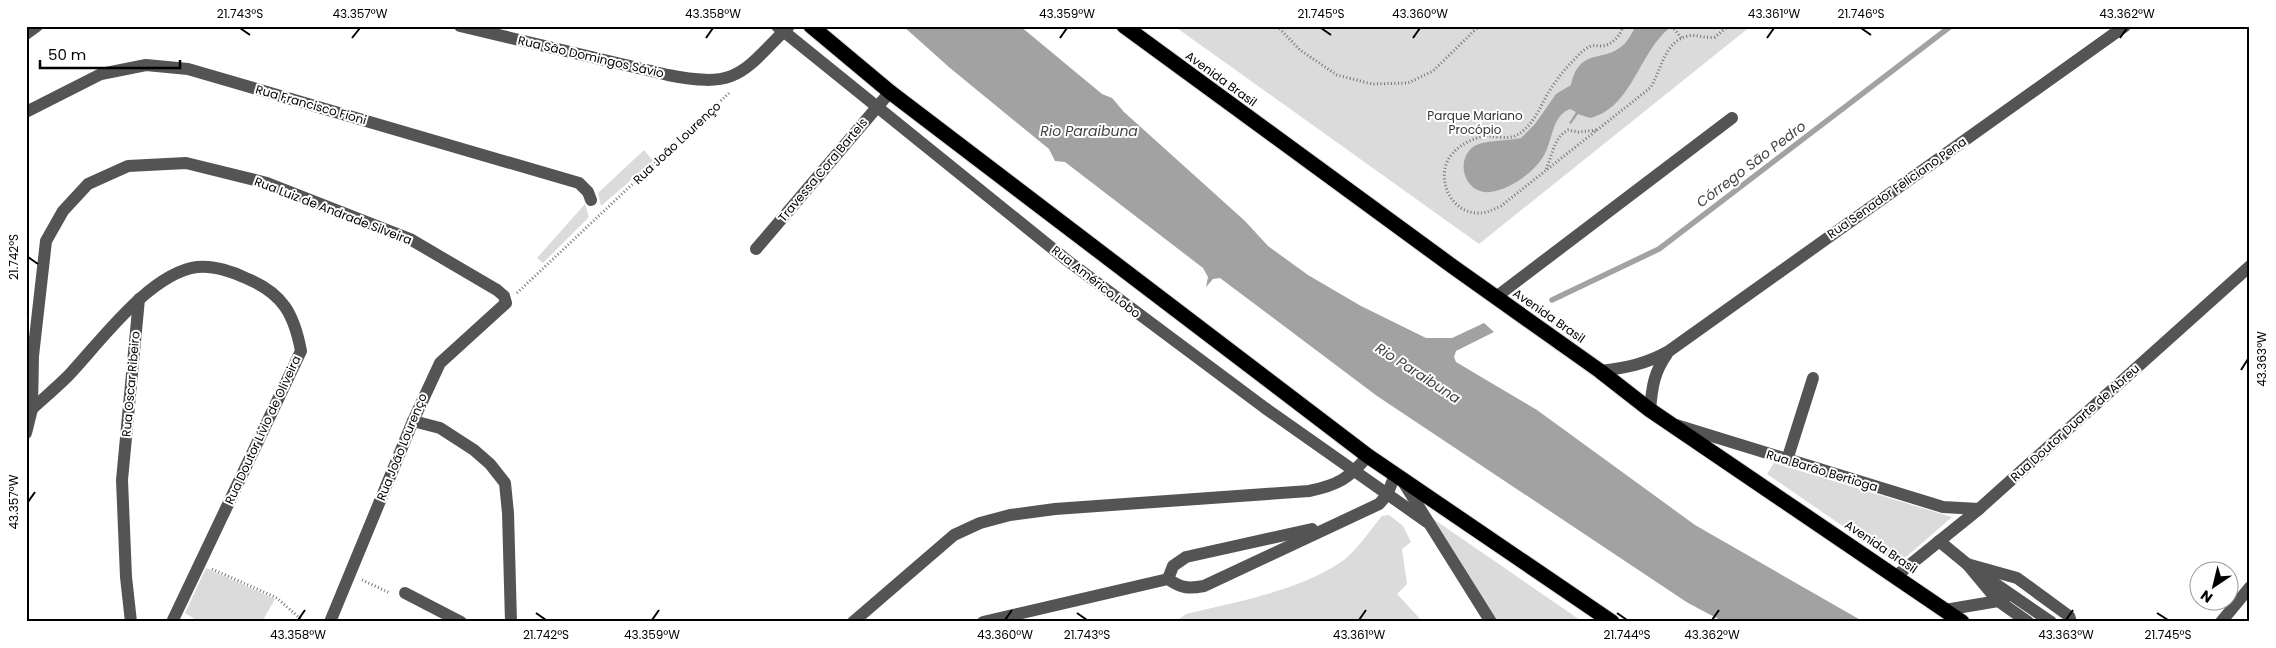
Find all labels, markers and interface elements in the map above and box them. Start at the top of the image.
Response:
text: 21.743°S [217,5,263,22]
text: 43.357°W [333,5,388,22]
text: 43.358°W [685,5,741,22]
text: 43.359°W [1039,5,1095,22]
text: 21.745°S [1298,5,1344,22]
text: 43.360°W [1392,5,1448,22]
text: 43.361°W [1748,5,1800,22]
text: 21.746°S [1838,5,1884,22]
text: 43.362°W [2099,5,2155,22]
street label: Rua São Domingos Sávio [516,31,666,82]
scale bar [40,38,180,70]
text: 50 m [48,44,86,65]
street label: Avenida Brasil [1182,47,1260,110]
street label: Rua Francisco Fioni [254,81,369,128]
street label: Rua João Lourenço [629,97,725,188]
park label: Parque Mariano Procópio [1427,107,1523,138]
street label: Travessa Cora Bartels [774,114,871,225]
water label: Córrego São Pedro [1692,116,1810,212]
water label: Rio Paraibuna [1040,121,1138,141]
street label: Rua Senador Feliciano Pena [1824,133,1970,242]
street label: Rua Luiz de Andrade Silveira [252,173,414,248]
text: 21.742°S [5,234,22,280]
street label: Rua Américo Lobo [1048,242,1145,322]
street label: Avenida Brasil [1510,284,1589,347]
street label: Rua Oscar Ribeiro [117,330,144,437]
text: 43.363°W [2253,331,2270,387]
water label: Rio Paraibuna [1372,338,1465,408]
street label: Rua Doutor Lívio de Oliveira [221,353,305,507]
street label: Rua Doutor Duarte de Abreu [2006,360,2143,485]
street label: Rua João Lourenço [372,390,431,503]
street label: Rua Barão Bertioga [1764,445,1880,496]
text: 43.357°W [5,474,22,529]
street label: Avenida Brasil [1842,516,1921,577]
north arrow [2188,560,2238,610]
text: N [2196,585,2217,608]
text: 43.358°W [270,626,326,643]
text: 21.742°S [523,626,569,643]
text: 43.359°W [624,626,680,643]
text: 43.360°W [977,626,1033,643]
text: 21.743°S [1064,626,1110,643]
text: 43.361°W [1333,626,1385,643]
text: 21.744°S [1604,626,1650,643]
text: 43.362°W [1684,626,1740,643]
text: 43.363°W [2038,626,2094,643]
text: 21.745°S [2145,626,2191,643]

